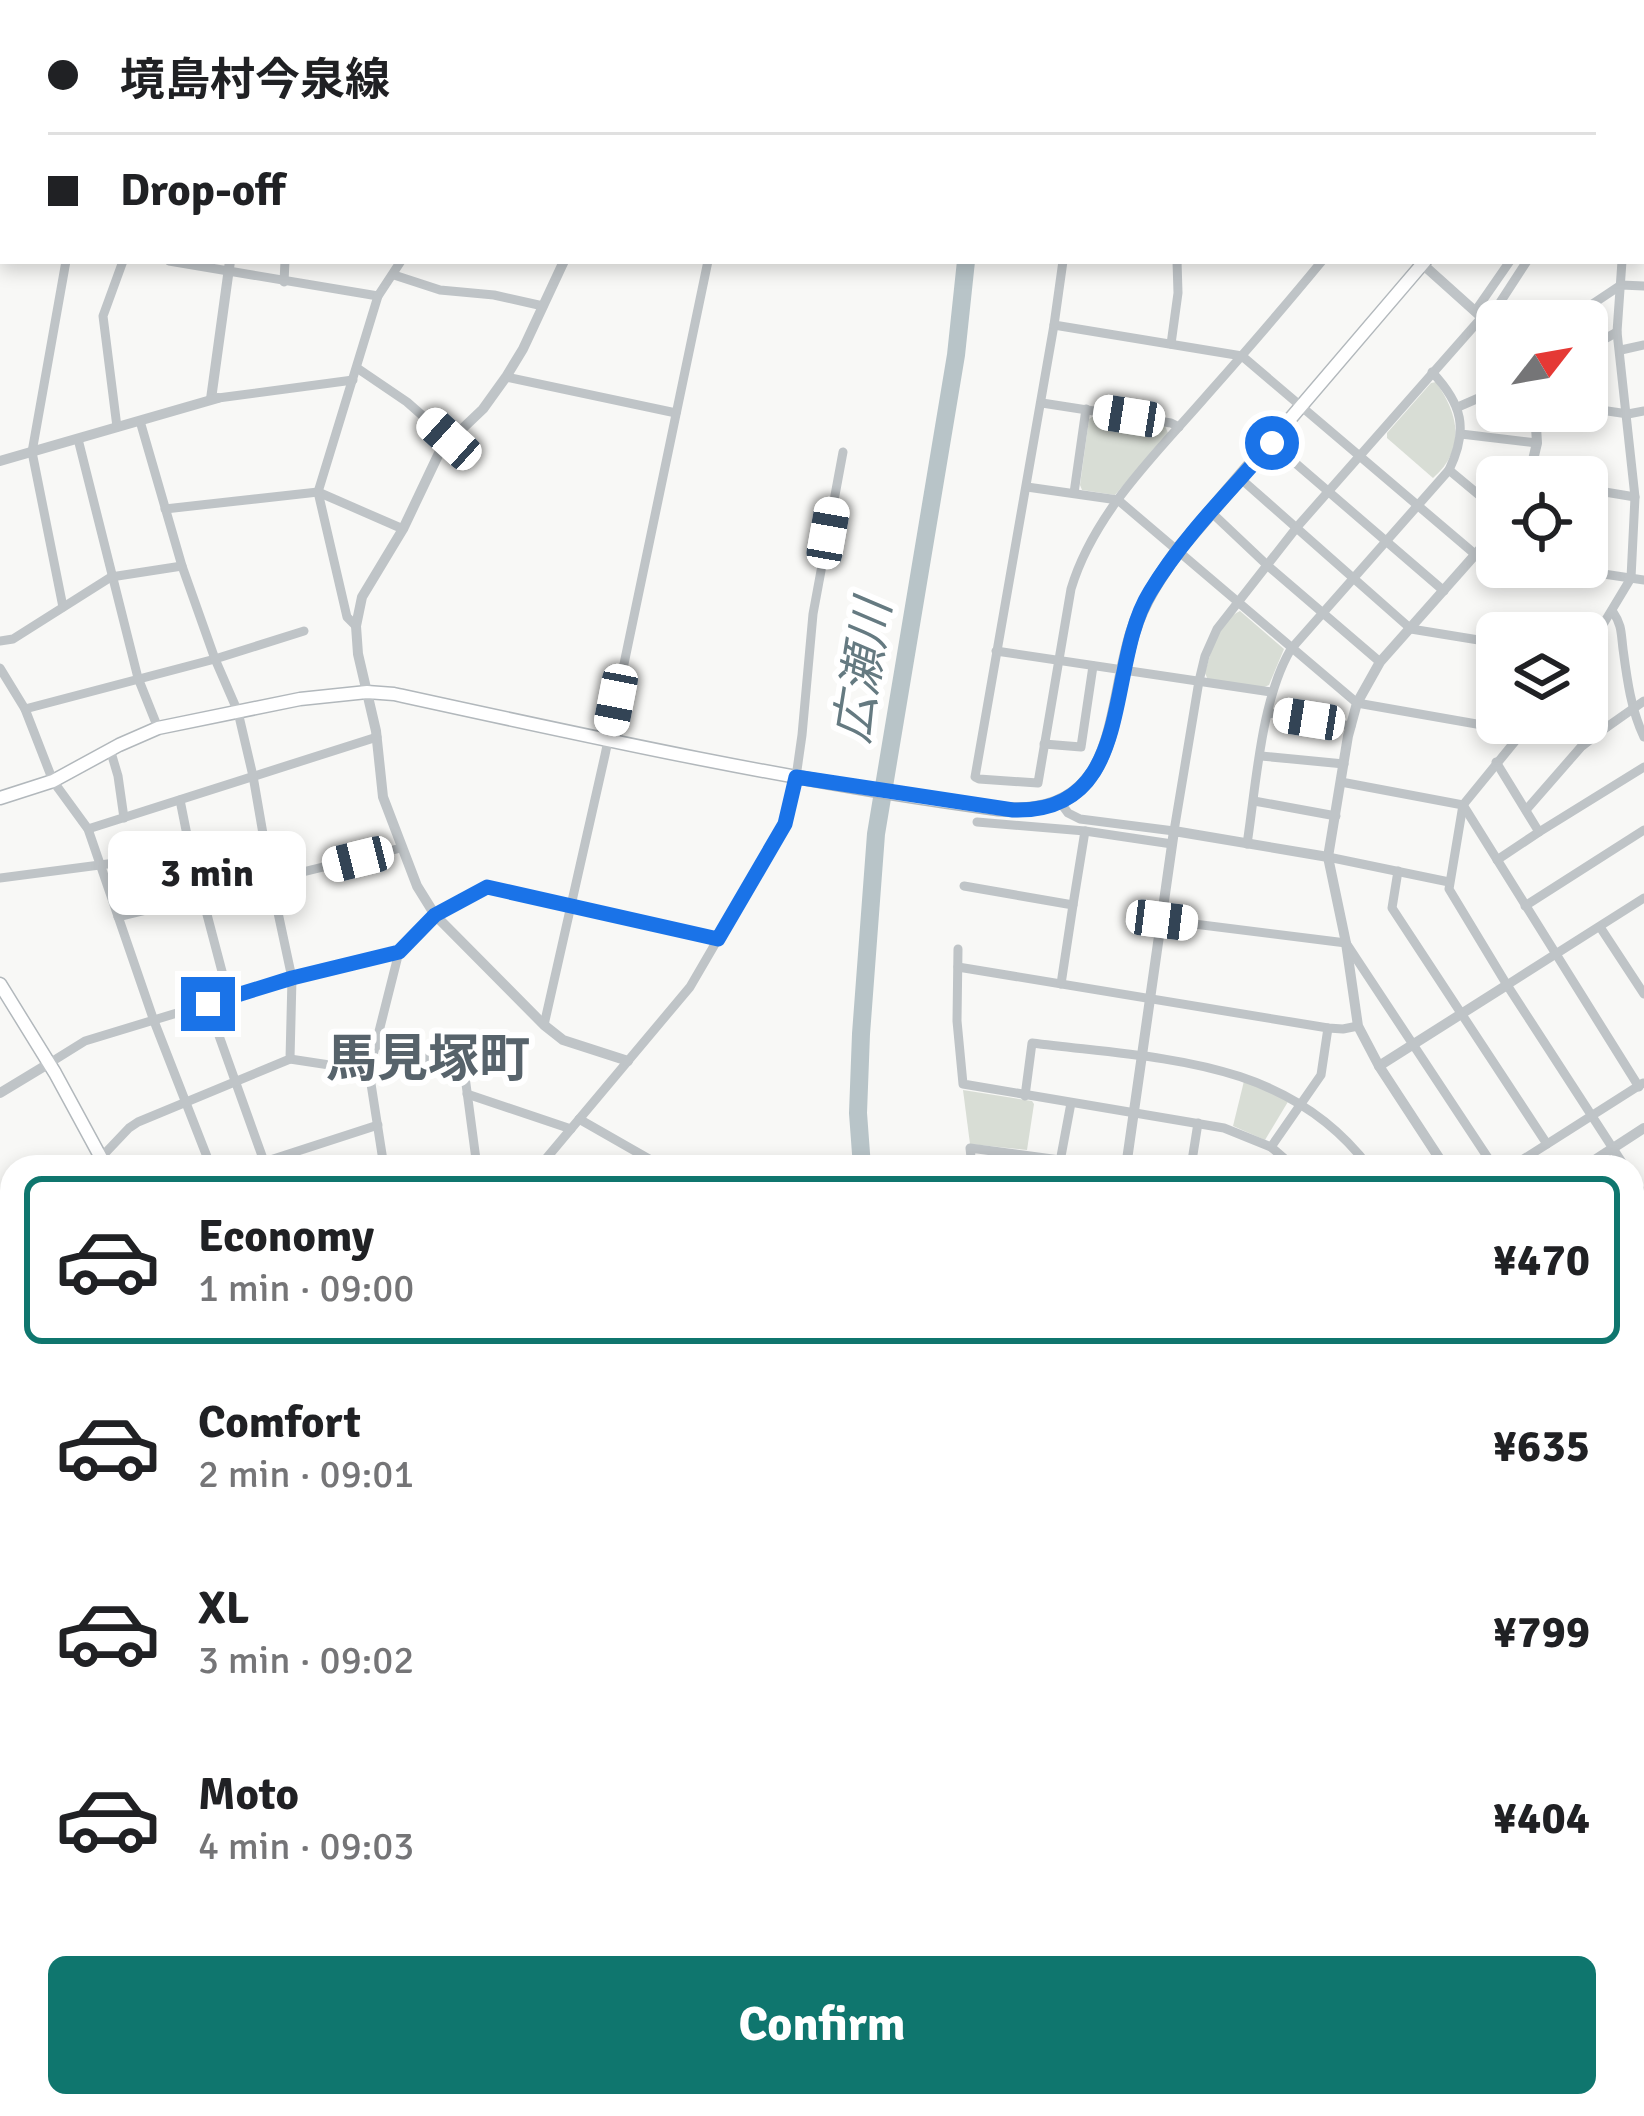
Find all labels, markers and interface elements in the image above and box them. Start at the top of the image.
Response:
text: 境島村今泉線 [120,53,390,108]
text: Drop-off [120,163,285,218]
north arrow [1476,300,1608,432]
map controls [1476,300,1608,744]
car [1091,393,1167,439]
car [410,402,488,476]
route start [1245,416,1299,470]
button: locate [1476,456,1608,588]
car [804,494,852,572]
water label: 広瀬川 [823,591,905,747]
button: layers [1476,612,1608,744]
car [591,661,641,739]
car [1271,696,1347,742]
callout: 3 min [109,830,307,914]
car [319,833,397,885]
text: 3 min [160,849,254,897]
car [1124,898,1200,942]
route end [181,977,235,1031]
district label: 馬見塚町 [326,1028,530,1091]
icon: car [54,1206,162,1314]
text: Economy [198,1209,374,1264]
text: ¥470 [1493,1233,1590,1288]
text: 1 min · 09:00 [198,1264,414,1312]
icon: car [54,1392,162,1500]
text: Comfort [198,1395,361,1450]
text: ¥635 [1493,1419,1590,1474]
text: 2 min · 09:01 [198,1450,414,1498]
icon: car [54,1578,162,1686]
text: XL [198,1581,249,1636]
text: ¥799 [1493,1605,1590,1660]
text: 3 min · 09:02 [198,1636,414,1684]
icon: car [54,1764,162,1872]
text: Moto [198,1767,299,1822]
text: ¥404 [1493,1791,1590,1846]
text: 4 min · 09:03 [198,1822,414,1870]
button: Confirm [48,1956,1596,2094]

